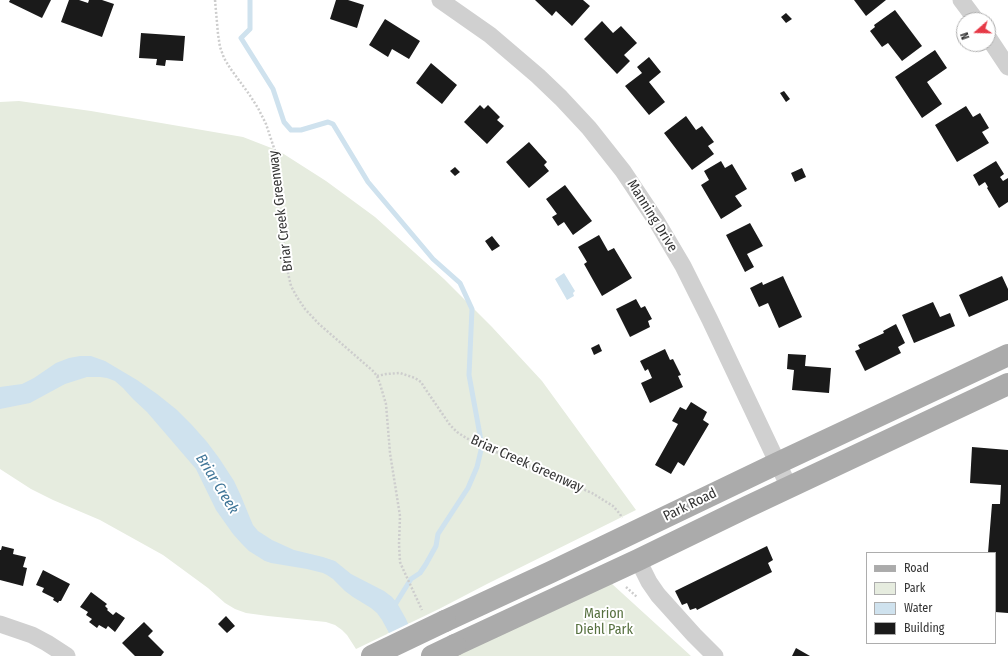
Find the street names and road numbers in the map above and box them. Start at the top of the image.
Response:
street label: Briar Creek Greenway [265,150,297,272]
street label: Manning Drive [623,177,681,255]
street label: Briar Creek Greenway [468,432,586,496]
street label: Park Road [661,485,719,525]

